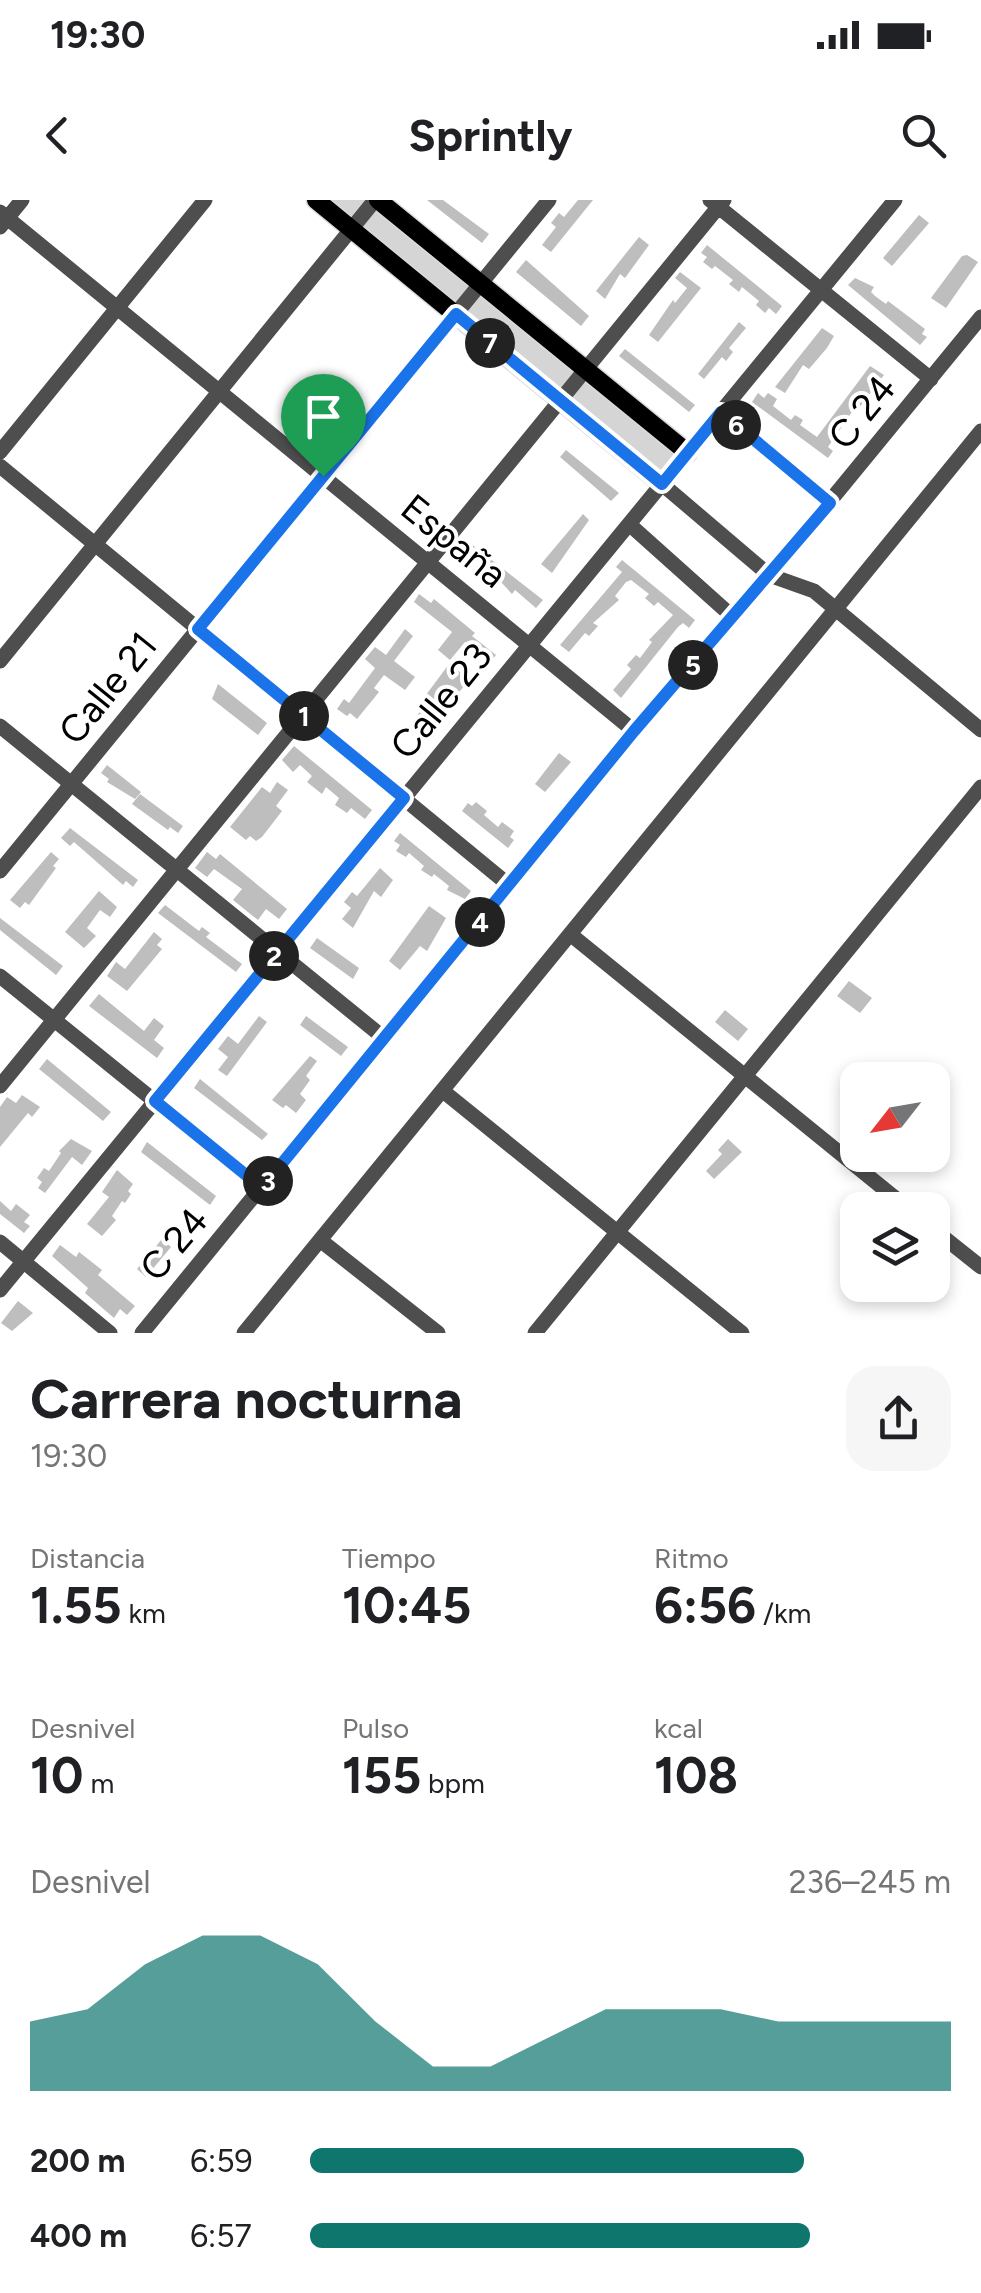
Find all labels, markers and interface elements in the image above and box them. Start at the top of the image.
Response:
text: 19:30 [50,12,145,58]
icon: back [30,108,85,163]
text: Sprintly [409,108,572,162]
icon: search [896,108,951,163]
pin: 7 [465,318,515,368]
text: 7 [482,326,498,360]
street label: C 24 [818,366,906,458]
pin [281,374,366,477]
icon: arrive [296,389,351,444]
pin: 6 [711,400,761,450]
text: 6 [728,408,744,442]
street label: España [392,485,516,597]
street label: Calle 21 [49,623,167,753]
street label: Calle 23 [380,634,502,768]
pin: 5 [668,640,718,690]
text: 5 [685,648,701,682]
pin: 1 [279,691,329,741]
text: 1 [298,699,310,733]
pin: 4 [455,897,505,947]
text: 4 [471,905,489,939]
pin: 2 [249,931,299,981]
text: 2 [266,939,282,973]
north arrow [840,1062,950,1172]
map controls [840,1062,950,1302]
pin: 3 [243,1156,293,1206]
text: 3 [260,1164,276,1198]
button: layers [840,1192,950,1302]
street label: C 24 [130,1198,218,1290]
text: Carrera nocturna [30,1366,463,1432]
button: share [846,1366,951,1471]
text: 19:30 [30,1437,107,1475]
text: Distancia [30,1541,145,1575]
text: Tiempo [342,1541,436,1575]
text: Ritmo [654,1541,729,1575]
text: 1.55 [30,1575,122,1636]
text: 10:45 [342,1575,471,1636]
text: 6:56 [654,1575,756,1636]
text: km [122,1596,166,1630]
text: /km [756,1596,811,1630]
text: Desnivel [30,1711,135,1745]
text: Pulso [342,1711,409,1745]
text: kcal [654,1711,703,1745]
text: 10 [30,1745,84,1806]
text: 155 [342,1745,421,1806]
text: 108 [654,1745,738,1806]
text: m [84,1766,114,1800]
text: bpm [421,1766,485,1800]
text: Desnivel [30,1863,150,1901]
text: 236–245 m [789,1863,951,1901]
text: 200 m [30,2142,126,2180]
text: 6:59 [190,2142,253,2180]
text: 400 m [30,2217,127,2255]
text: 6:57 [190,2217,252,2255]

